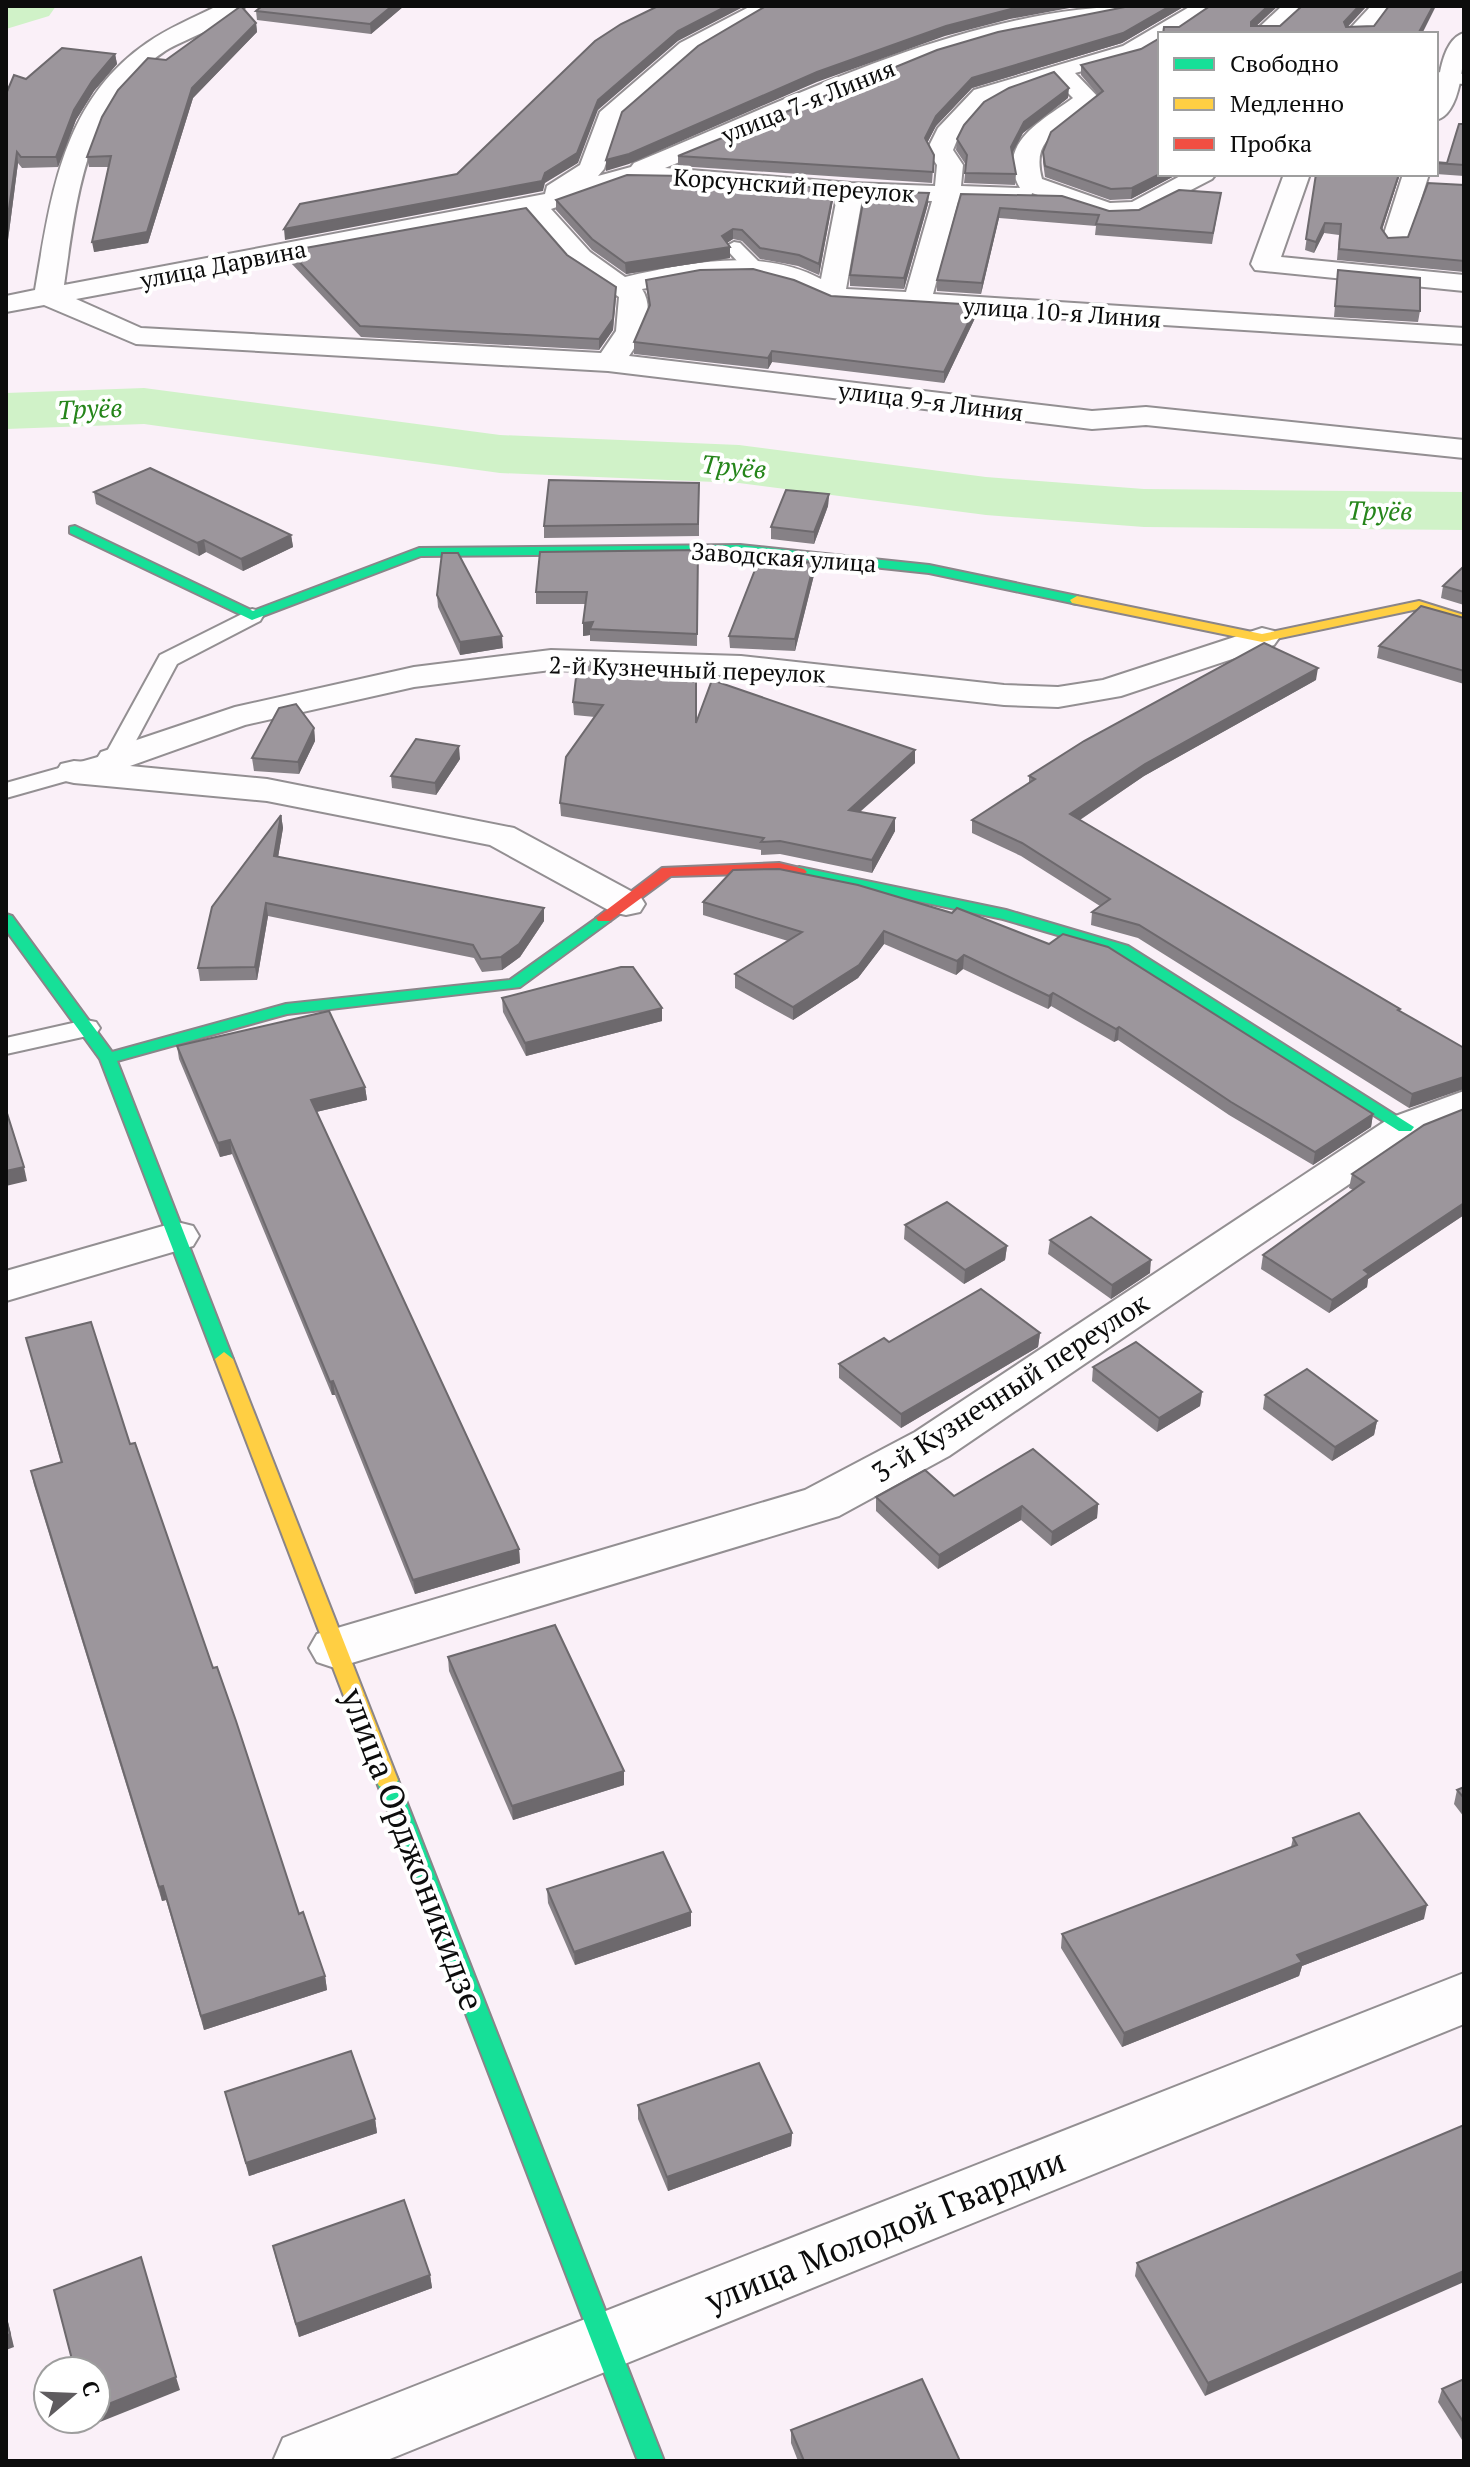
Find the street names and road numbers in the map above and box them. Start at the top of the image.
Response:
street label: улица 7-я Линия [715,52,900,151]
street label: Корсунский переулок [672,161,916,209]
street label: улица Дарвина [136,232,309,296]
street label: улица 10-я Линия [961,289,1162,335]
street label: улица 9-я Линия [836,374,1025,428]
street label: Заводская улица [690,535,878,579]
street label: 2-й Кузнечный переулок [548,648,826,690]
street label: 3-й Кузнечный переулок [865,1283,1156,1490]
street label: улица Орджоникидзе [330,1681,495,2016]
street label: улица Молодой Гвардии [697,2137,1072,2323]

